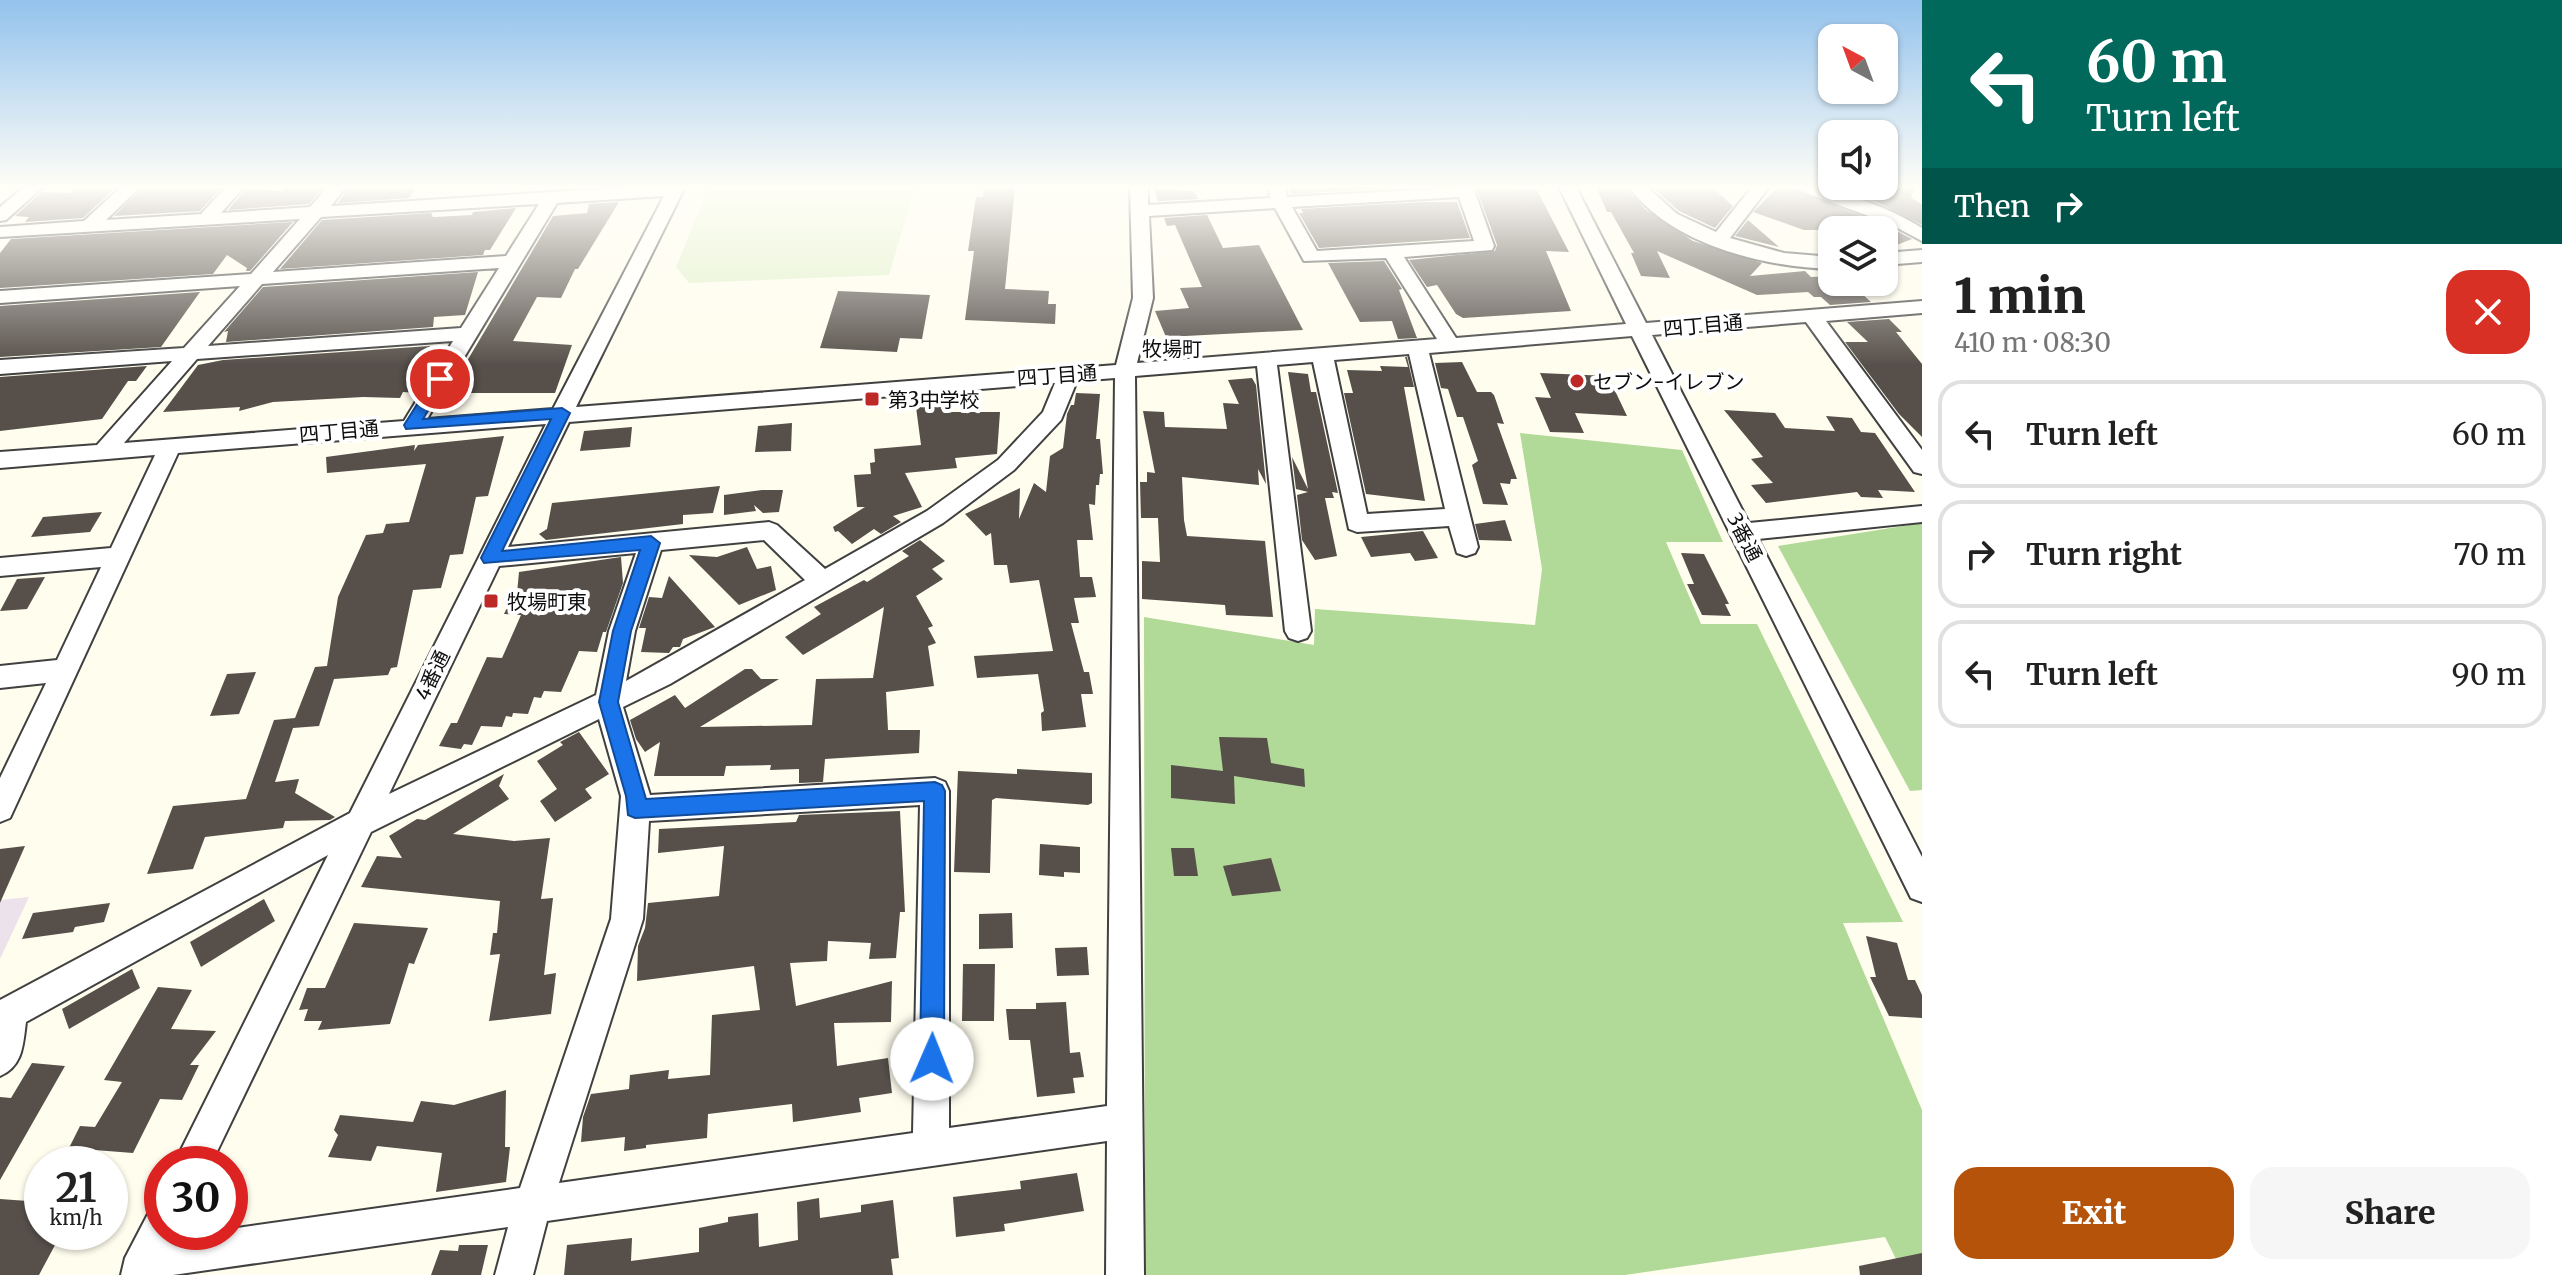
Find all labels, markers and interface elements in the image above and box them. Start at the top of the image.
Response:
north arrow [1818,24,1898,104]
map controls [1818,24,1898,296]
text: 60 m [2086,27,2227,97]
icon: left [1954,32,2058,136]
text: Turn left [2086,96,2240,141]
button: sound [1818,120,1898,200]
icon: right [2046,184,2090,228]
text: Then [1954,187,2030,225]
button: layers [1818,216,1898,296]
text: 1 min [1954,266,2086,326]
button: close [2446,270,2530,354]
street label: 四丁目通 [1662,309,1744,341]
text: 410 m · 08:30 [1954,326,2111,359]
district label: 牧場町 [1142,336,1202,361]
pin [406,345,474,413]
icon: arrive [418,357,462,401]
street label: 四丁目通 [1016,360,1098,390]
place label: セブン-イレブン [1593,369,1745,394]
marker: セブン-イレブン [1568,372,1586,390]
place label: 第3中学校 [888,387,979,412]
marker: 第3中学校 [863,390,881,408]
icon: left [1958,412,2002,456]
street label: 四丁目通 [298,415,380,447]
text: Turn left [2026,415,2158,453]
text: 60 m [2452,415,2526,453]
street label: 3番通 [1722,508,1768,566]
icon: right [1958,532,2002,576]
text: Turn right [2026,535,2182,573]
text: 70 m [2453,535,2526,573]
place label: 牧場町東 [507,589,587,614]
marker: 牧場町東 [482,592,500,610]
street label: 4番通 [409,646,455,704]
icon: left [1958,652,2002,696]
text: Turn left [2026,655,2158,693]
text: 90 m [2452,655,2526,693]
position arrow [890,1017,974,1101]
speed limit sign: 30 [144,1146,248,1250]
text: 21 [56,1163,96,1213]
button: Exit [1954,1167,2234,1259]
button: Share [2250,1167,2530,1259]
text: km/h [50,1205,102,1230]

